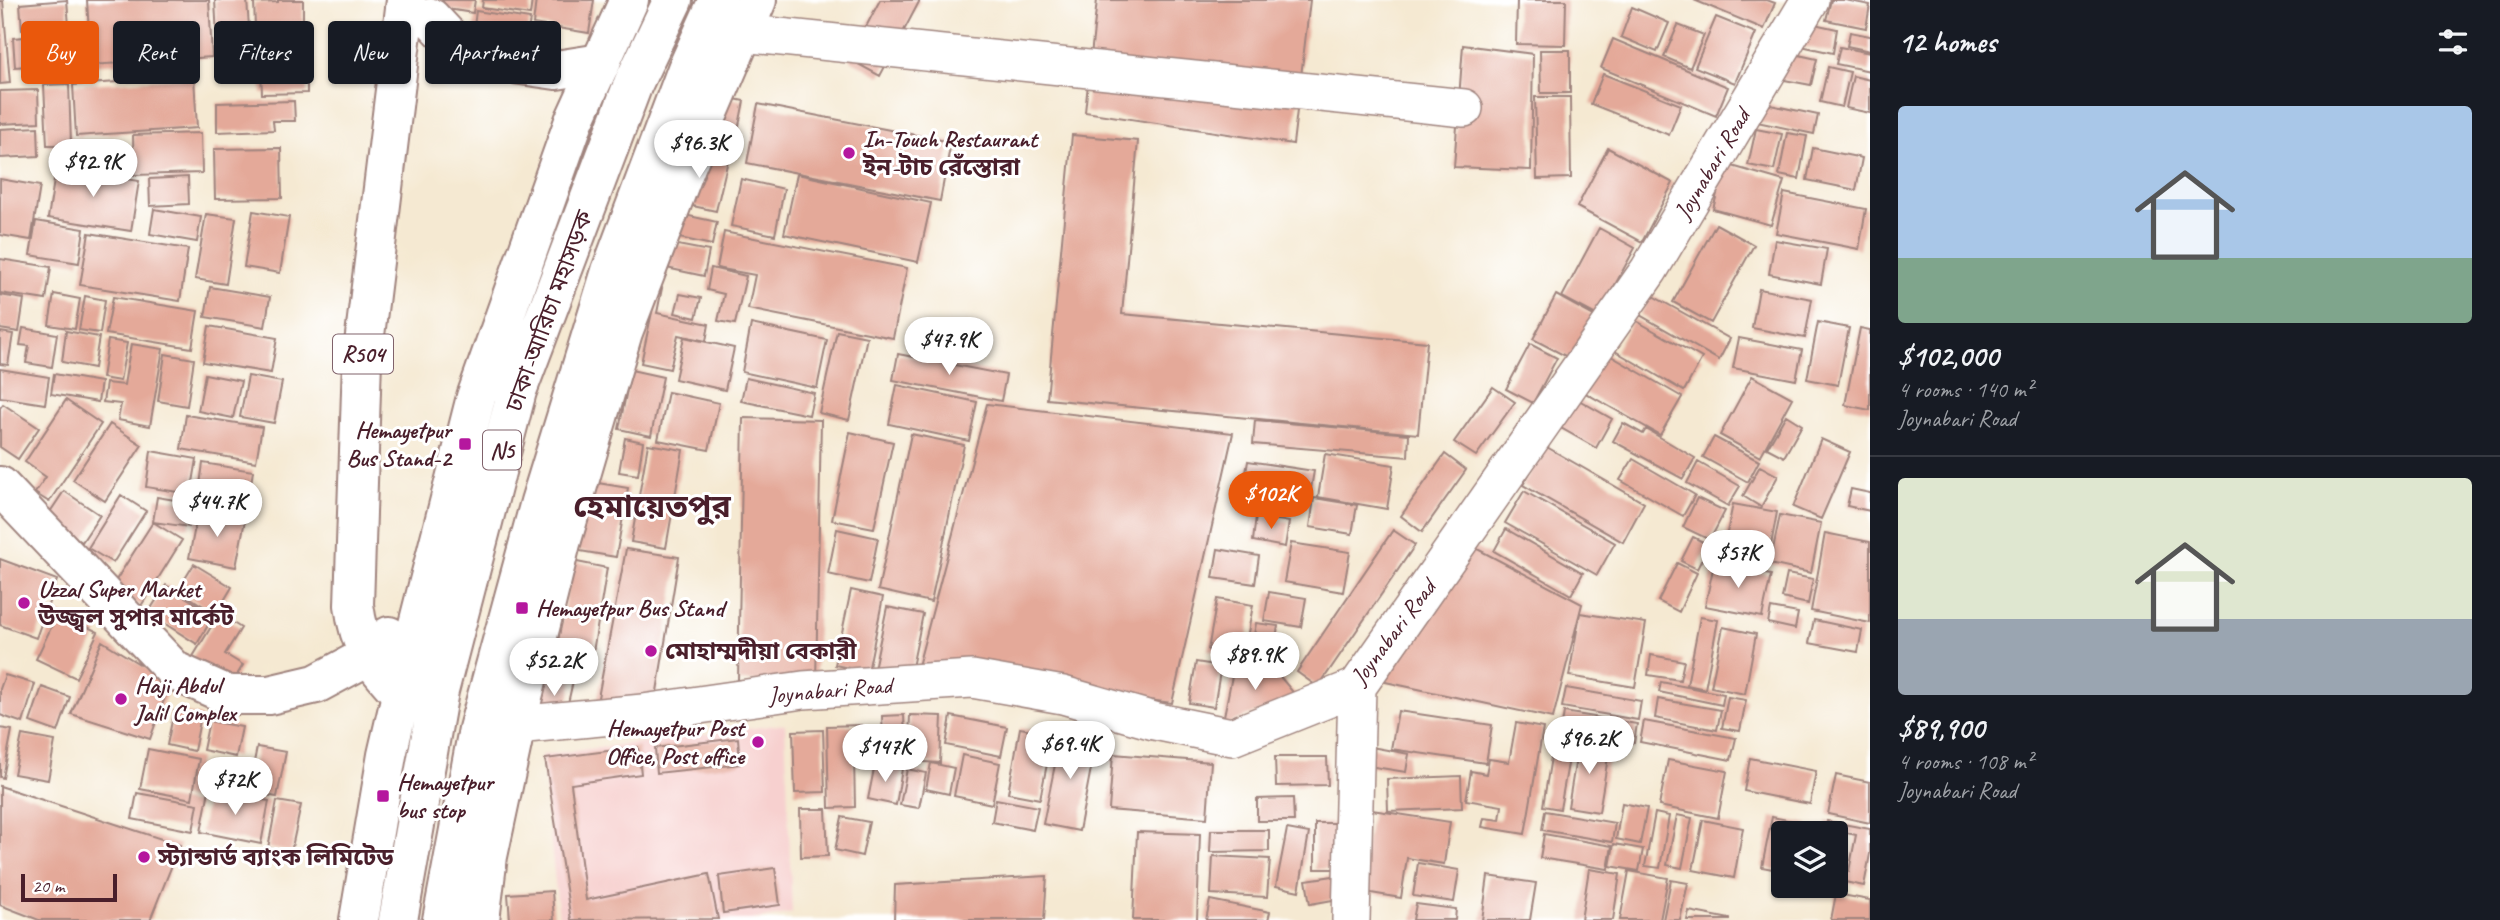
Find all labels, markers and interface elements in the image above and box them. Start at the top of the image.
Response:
chip: Buy [21,21,99,84]
chip: Rent [113,21,200,84]
chip: Filters [214,21,314,84]
chip: New [328,21,411,84]
chip: Apartment [425,21,561,84]
text: 12 homes [1898,23,1996,61]
icon: filters [2434,23,2472,61]
street label: Joynabari Road [1667,100,1759,226]
pin: $96.3K [642,120,756,180]
place label: In-Touch Restaurant ইন-টাচ রেঁস্তোরা [862,124,1040,182]
text: $96.3K [670,128,728,157]
pin: $92.9K [36,140,150,199]
marker: In-Touch Restaurant ইন-টাচ রেঁস্তোরা [841,145,857,161]
text: $92.9K [64,147,122,176]
icon: home [2122,152,2248,278]
street label: ঢাকা-আরিচা মহাসড়ক [498,206,600,417]
pin: $47.9K [892,318,1006,377]
text: $47.9K [920,325,978,354]
road number: R504 [333,334,393,374]
text: $102,000 [1898,337,1998,375]
text: 4 rooms · 140 m² [1898,375,2033,404]
text: Joynabari Road [1898,404,2017,433]
place label: Hemayetpur Bus Stand-2 [346,415,453,473]
road number: N5 [483,431,521,470]
marker: Hemayetpur Bus Stand-2 [457,436,473,452]
pin: $102K [1222,472,1320,531]
text: $102K [1244,479,1298,508]
pin: $44.7K [160,480,274,539]
district label: হেমায়েতপুর [573,486,731,527]
text: $44.7K [188,487,246,516]
icon: home [2122,524,2248,650]
pin: $57K [1697,530,1779,590]
text: $57K [1717,538,1759,567]
street label: Joynabari Road [1343,571,1444,691]
place label: Uzzal Super Market উজ্জ্বল সুপার মার্কেট [37,574,235,632]
place label: Hemayetpur Bus Stand [536,593,728,623]
marker: Uzzal Super Market উজ্জ্বল সুপার মার্কেট [16,595,32,611]
marker: Hemayetpur Bus Stand [514,600,530,616]
pin: $89.9K [1198,632,1312,692]
place label: মোহাম্মদীয়া বেকারী [665,636,858,666]
pin: $52.2K [497,638,611,698]
text: $89.9K [1226,640,1284,669]
marker: মোহাম্মদীয়া বেকারী [643,643,659,659]
text: $52.2K [525,646,583,675]
street label: Joynabari Road [766,669,896,710]
place label: Haji Abdul Jalil Complex [133,670,239,728]
marker: Haji Abdul Jalil Complex [113,691,129,707]
text: $89,900 [1898,709,1984,747]
place label: Hemayetpur Post Office, Post office [606,713,747,771]
pin: $96.2K [1532,716,1646,776]
pin: $69.4K [1013,722,1127,781]
pin: $147K [836,724,934,784]
text: $96.2K [1560,724,1618,753]
text: $69.4K [1041,729,1099,758]
text: $147K [859,732,912,761]
marker: Hemayetpur Post Office, Post office [750,734,766,750]
text: 4 rooms · 108 m² [1898,747,2033,776]
pin: $72K [194,758,276,817]
text: $72K [214,765,256,794]
place label: Hemayetpur bus stop [397,767,495,825]
text: Joynabari Road [1898,776,2017,805]
marker: Hemayetpur bus stop [375,788,391,804]
map controls [1771,821,1848,898]
button: layers [1771,821,1848,898]
place label: স্ট্যান্ডার্ড ব্যাংক লিমিটেড [157,842,394,872]
marker: স্ট্যান্ডার্ড ব্যাংক লিমিটেড [136,849,152,865]
scale bar [21,871,117,903]
text: 20 m [32,874,64,898]

